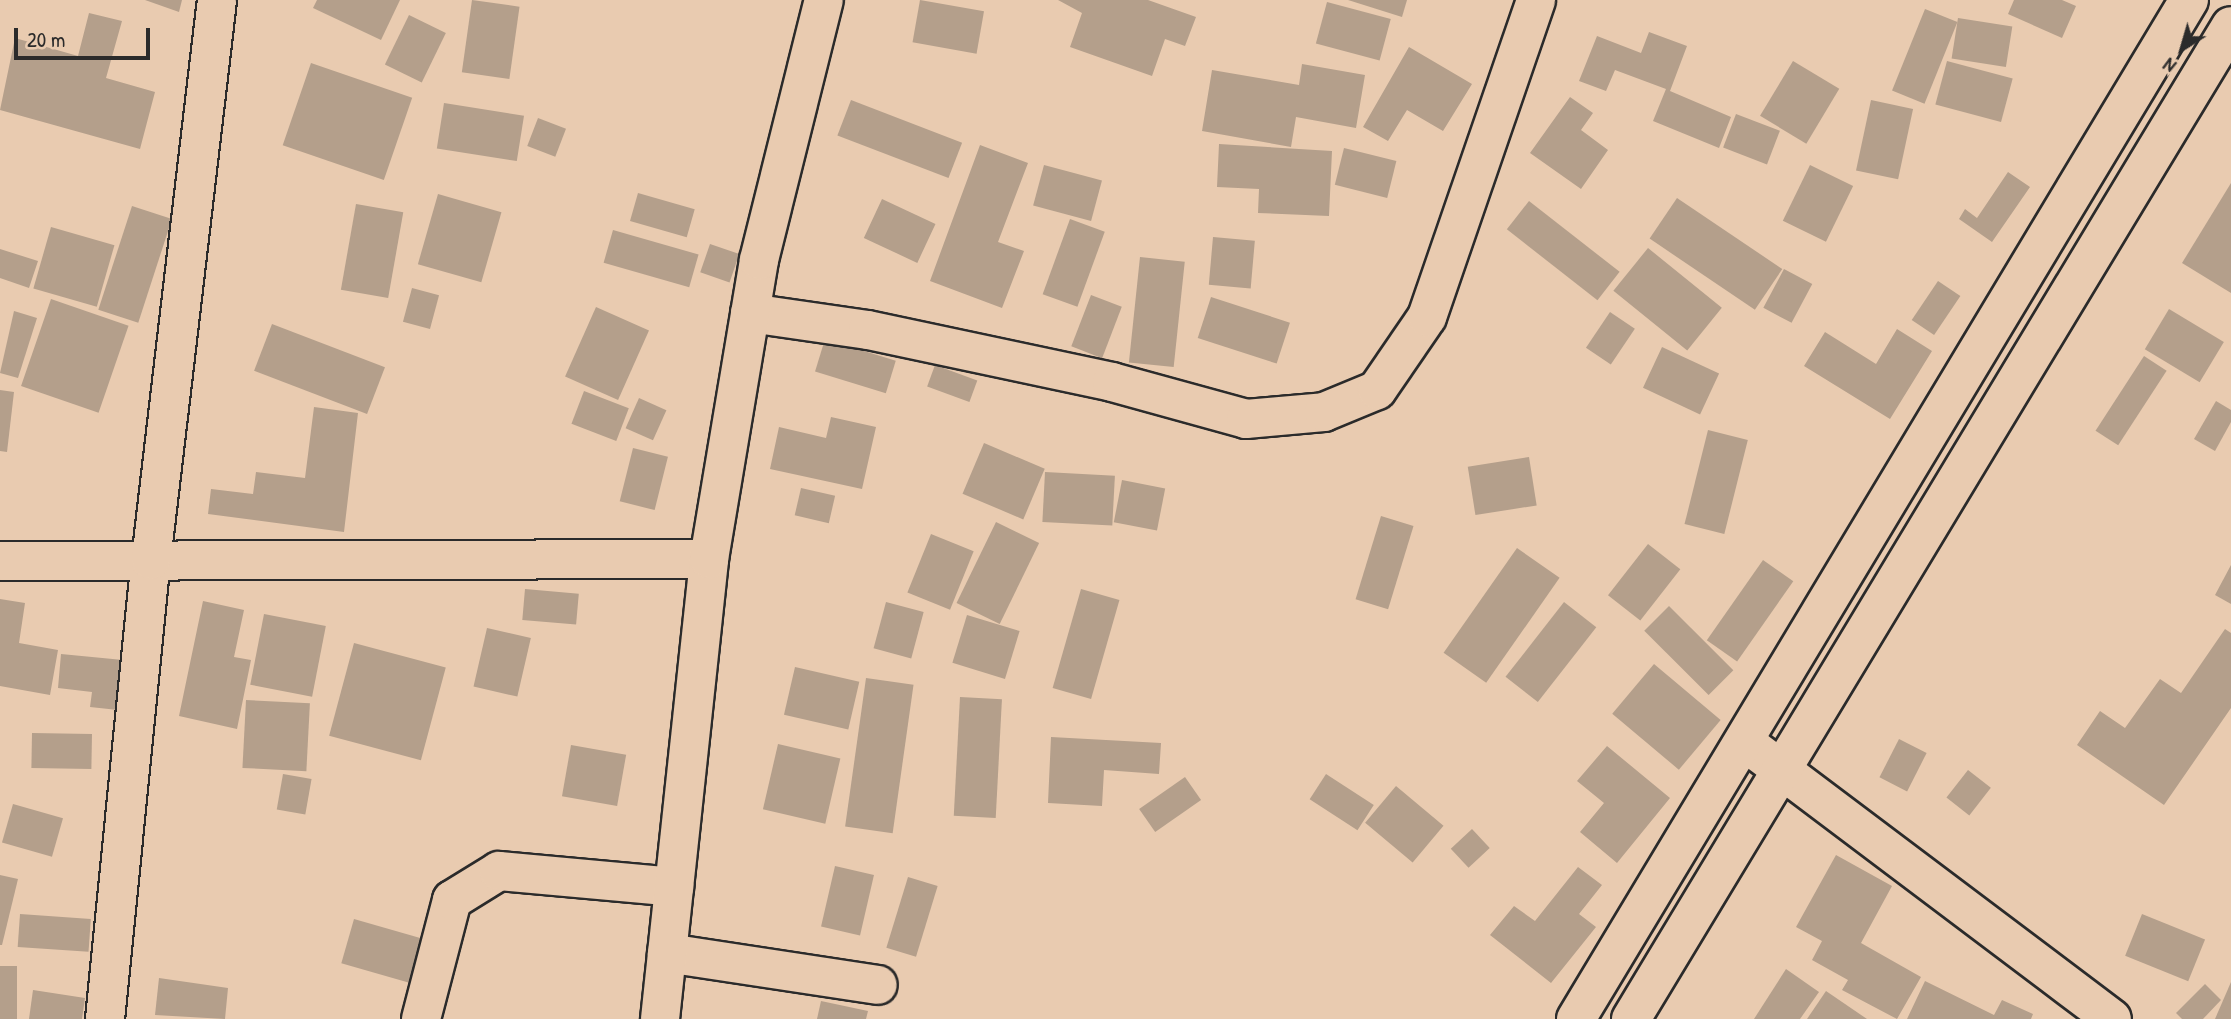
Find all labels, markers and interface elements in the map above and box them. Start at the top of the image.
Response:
scale bar [18,14,154,58]
north arrow [2147,14,2217,84]
text: 20 m [27,25,65,54]
text: N [2158,52,2181,79]

